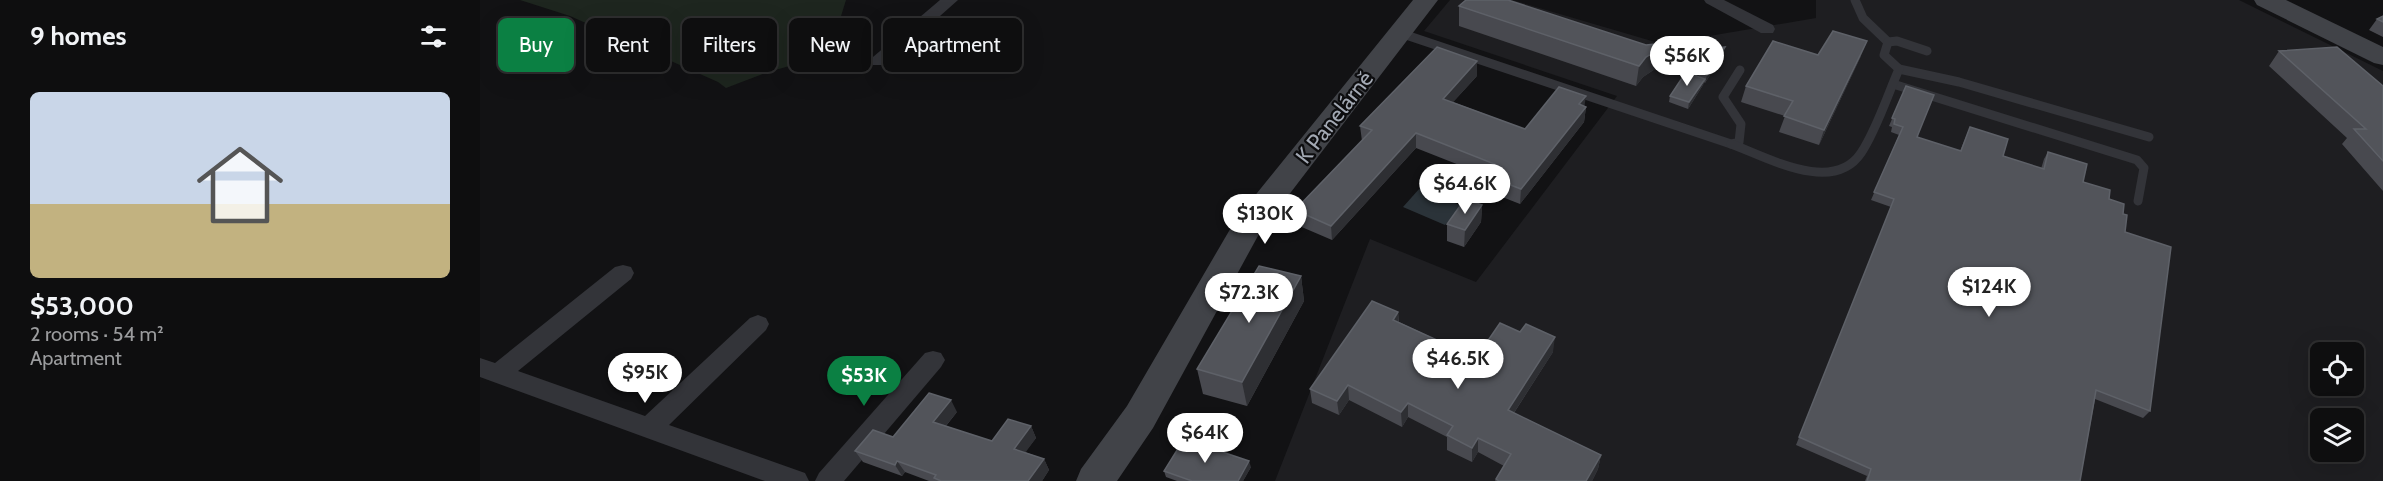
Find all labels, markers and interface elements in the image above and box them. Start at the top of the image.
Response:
chip: Buy [498,18,574,72]
chip: Rent [586,18,670,72]
chip: Filters [682,18,777,72]
chip: New [789,18,871,72]
chip: Apartment [883,18,1022,72]
text: 9 homes [30,20,127,52]
icon: filters [417,20,450,53]
pin: $56K [1651,36,1723,87]
text: $56K [1664,43,1710,67]
street label: K Panelárně [1290,66,1379,169]
icon: home [186,131,294,239]
pin: $64.6K [1416,164,1514,215]
text: $64.6K [1433,171,1497,195]
pin: $130K [1223,194,1307,245]
text: $130K [1237,201,1293,225]
pin: $124K [1947,267,2031,318]
pin: $72.3K [1200,273,1298,324]
text: $124K [1962,274,2016,298]
text: $72.3K [1219,280,1279,304]
text: $53,000 [30,290,134,322]
text: 2 rooms · 54 m² [30,322,164,346]
pin: $46.5K [1409,339,1507,390]
map controls [2310,342,2364,462]
button: locate [2310,342,2364,396]
text: Apartment [30,346,122,370]
text: $46.5K [1427,346,1489,370]
pin: $95K [609,353,681,404]
pin: $53K [828,356,900,407]
text: $95K [622,360,668,384]
text: $53K [841,363,887,387]
button: layers [2310,408,2364,462]
pin: $64K [1169,413,1241,464]
text: $64K [1181,420,1229,444]

